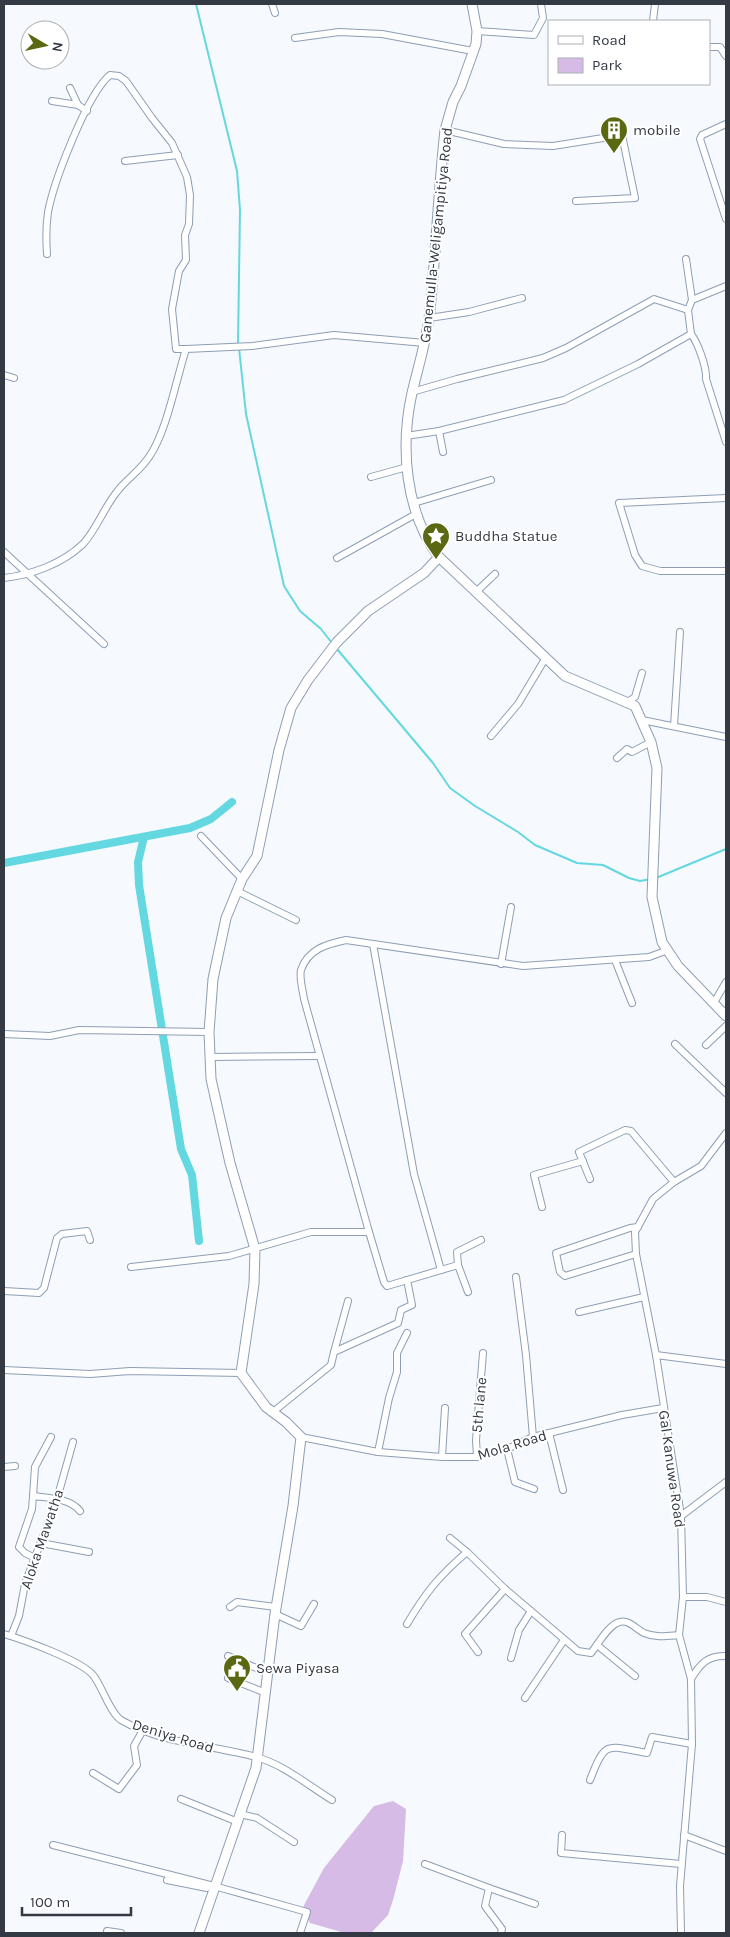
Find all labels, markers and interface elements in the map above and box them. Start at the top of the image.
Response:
north arrow [20,20,70,70]
legend [548,20,710,85]
text: Road [592,31,627,49]
text: N [48,41,67,53]
text: Park [592,56,622,74]
building icon: mobile [599,115,629,154]
place label: mobile [633,121,681,139]
street label: Ganemulla-Weligampitiya Road [416,126,456,344]
place icon: Buddha Statue [421,521,451,560]
place label: Buddha Statue [455,527,557,545]
street label: 5th lane [468,1376,490,1434]
street label: Gal Kanuwa Road [655,1409,689,1529]
street label: Mola Road [475,1426,549,1464]
street label: Aloka Mawatha [17,1487,67,1591]
public building icon: Sewa Piyasa [222,1653,252,1692]
place label: Sewa Piyasa [256,1659,340,1677]
street label: Deniya Road [130,1715,216,1757]
scale bar [22,1884,131,1916]
text: 100 m [30,1893,70,1911]

